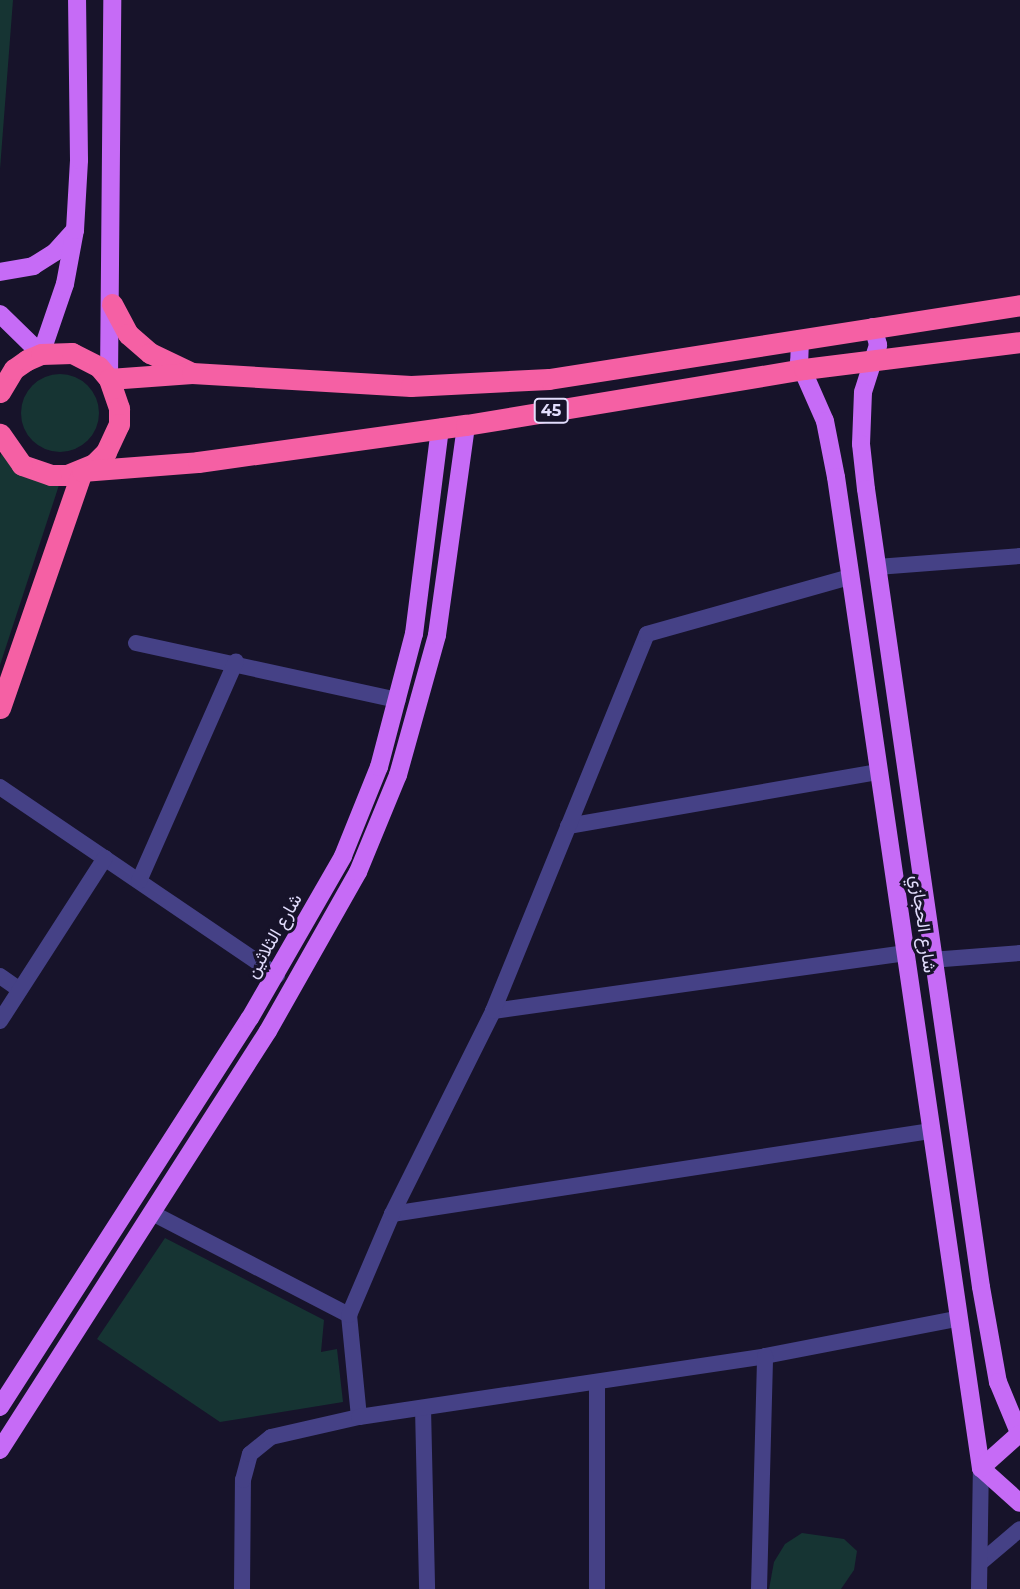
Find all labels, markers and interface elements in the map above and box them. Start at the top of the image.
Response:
road number: 45 [534,398,568,424]
street label: شارع الحجازي [905,874,941,974]
street label: شارع الثلاثين [241,890,307,982]

